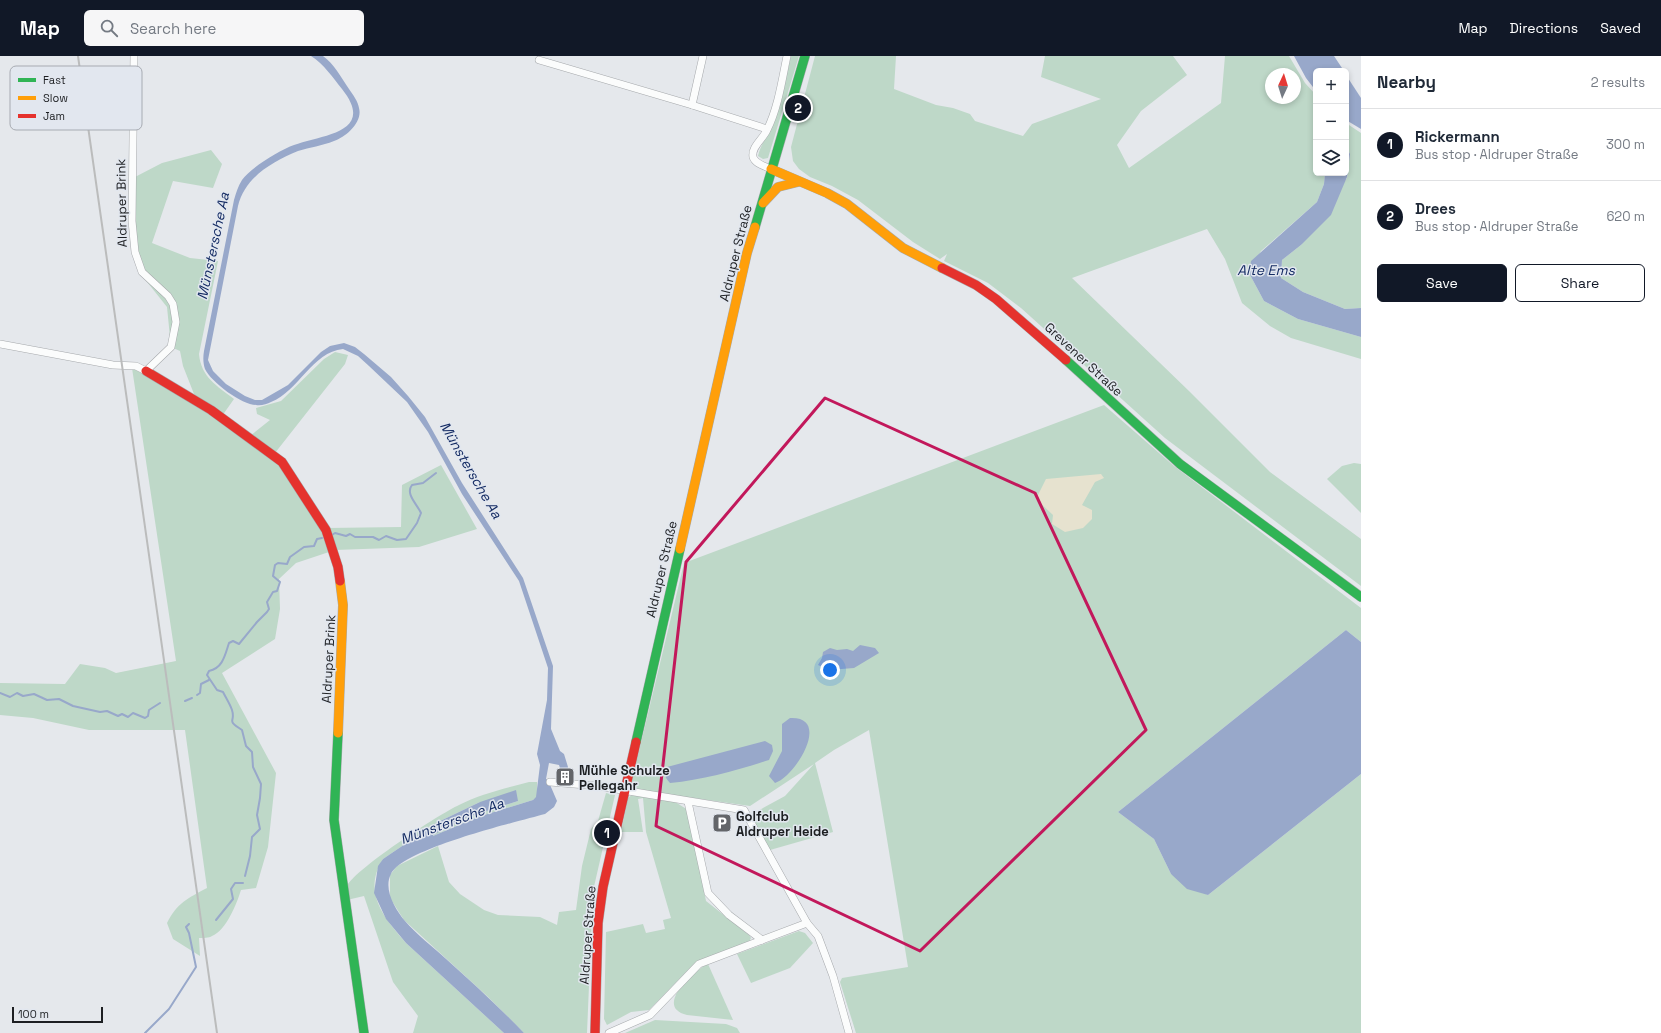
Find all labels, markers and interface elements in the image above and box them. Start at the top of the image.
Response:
search box [84,10,364,46]
text: Map [20,16,60,41]
icon: search [98,17,120,39]
text: Search here [130,19,216,38]
text: Map [1458,19,1488,37]
text: Directions [1510,19,1578,37]
text: Saved [1600,19,1641,37]
legend [10,66,142,130]
north arrow [1265,68,1301,104]
map controls [1313,68,1349,176]
button: + [1313,68,1349,104]
text: Nearby [1377,71,1436,93]
text: Fast [43,73,66,87]
text: 2 results [1591,74,1645,91]
text: Slow [43,91,68,105]
pin: 2 [785,93,811,123]
button: − [1313,104,1349,140]
text: Jam [43,109,65,123]
text: Rickermann [1415,127,1500,146]
text: 1 [1387,136,1393,153]
text: 300 m [1606,136,1645,153]
button: layers [1313,140,1349,176]
text: Bus stop · Aldruper Straße [1415,146,1578,163]
street label: Aldruper Brink [112,159,131,247]
water label: Münstersche Aa [193,190,233,301]
text: Drees [1415,199,1456,218]
street label: Aldruper Straße [715,203,756,303]
text: 2 [1386,208,1394,225]
text: 620 m [1606,208,1645,225]
text: Bus stop · Aldruper Straße [1415,218,1578,235]
water label: Alte Ems [1237,261,1295,279]
button: Save [1377,264,1507,302]
button: Share [1515,264,1645,302]
street label: Grevener Straße [1041,319,1126,400]
water label: Münstersche Aa [436,418,507,523]
street label: Aldruper Straße [642,519,681,619]
street label: Aldruper Brink [318,614,339,704]
your location [820,660,840,680]
place label: Mühle Schulze Pellegahr [579,762,670,794]
building icon: Mühle Schulze Pellegahr [554,766,576,788]
water label: Münstersche Aa [398,794,507,848]
place label: Golfclub Aldruper Heide [736,808,829,840]
parking icon: Golfclub Aldruper Heide [711,812,733,834]
pin: 1 [594,818,620,848]
street label: Aldruper Straße [576,885,599,985]
scale bar [12,1005,103,1024]
text: 100 m [18,1007,49,1021]

